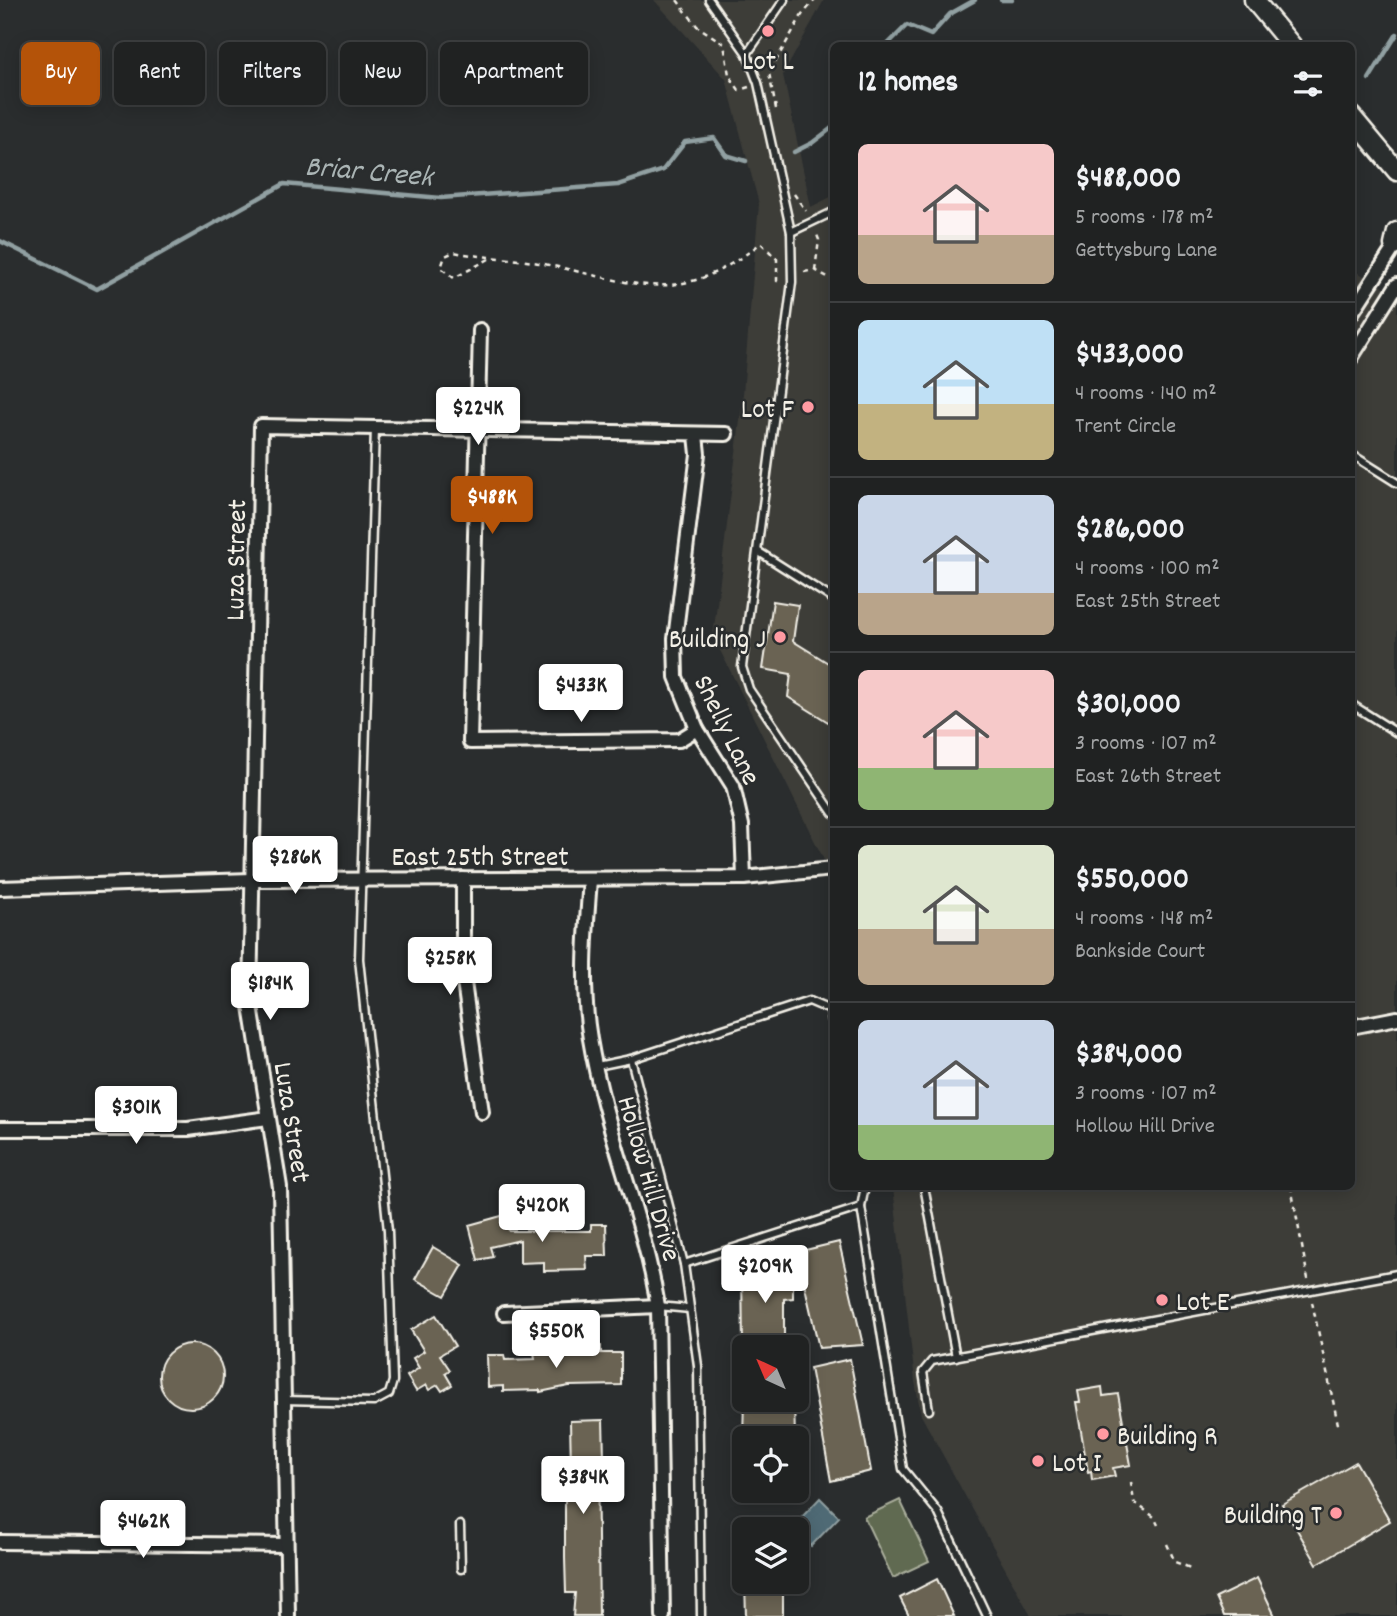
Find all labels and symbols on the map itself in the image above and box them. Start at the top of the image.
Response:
marker: Lot L [760,23,776,39]
place label: Lot L [742,44,794,84]
water label: Briar Creek [303,148,437,202]
pin: $224K [429,388,527,447]
place label: Lot F [741,392,794,432]
marker: Lot F [800,399,816,415]
pin: $488K [443,476,541,536]
street label: Luza Street [218,499,260,621]
place label: Building J [669,622,766,662]
marker: Building J [772,629,788,645]
pin: $433K [532,664,630,724]
street label: Shelly Lane [681,669,768,793]
pin: $286K [246,836,344,896]
street label: East 25th Street [391,840,569,880]
pin: $258K [401,937,499,997]
pin: $184K [221,962,319,1022]
street label: Luza Street [260,1060,318,1186]
pin: $301K [87,1086,185,1146]
street label: Hollow Hill Drive [604,1092,689,1267]
pin: $420K [493,1184,591,1244]
pin: $209K [716,1246,814,1305]
place label: Lot E [1176,1285,1230,1325]
marker: Lot E [1154,1292,1170,1308]
pin: $550K [507,1310,605,1370]
north arrow [732,1335,808,1412]
place label: Building R [1117,1419,1218,1459]
marker: Building R [1095,1426,1111,1442]
place label: Lot I [1052,1446,1102,1486]
marker: Lot I [1030,1453,1046,1469]
pin: $384K [534,1456,632,1516]
place label: Building T [1224,1498,1322,1538]
pin: $462K [94,1500,192,1560]
marker: Building T [1328,1505,1344,1521]

